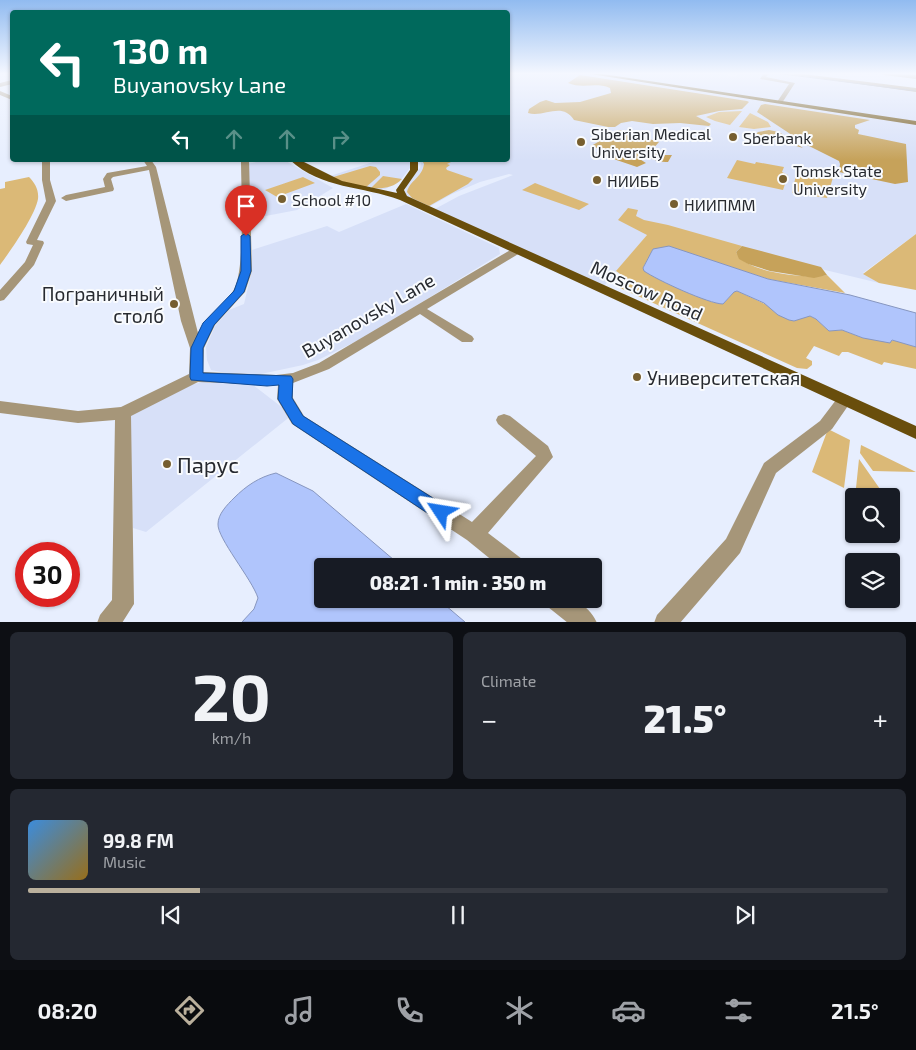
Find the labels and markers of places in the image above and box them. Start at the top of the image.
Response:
place label: Siberian Medical University [591,124,711,161]
place label: Sberbank [743,128,811,147]
marker: Sberbank [727,131,739,143]
marker: Siberian Medical University [575,136,587,148]
place label: Tomsk State University [793,161,882,198]
place label: НИИББ [607,171,659,190]
marker: Tomsk State University [777,173,789,185]
marker: НИИББ [591,174,603,186]
pin [225,185,267,236]
place label: School #10 [292,190,371,209]
marker: School #10 [276,193,288,205]
place label: НИИПММ [684,195,756,214]
marker: НИИПММ [668,198,680,210]
place label: Пограничный столб [42,282,164,327]
marker: Пограничный столб [168,298,180,310]
place label: Университетская [647,366,800,389]
marker: Университетская [631,371,643,383]
place label: Парус [177,451,239,478]
marker: Парус [161,458,173,470]

